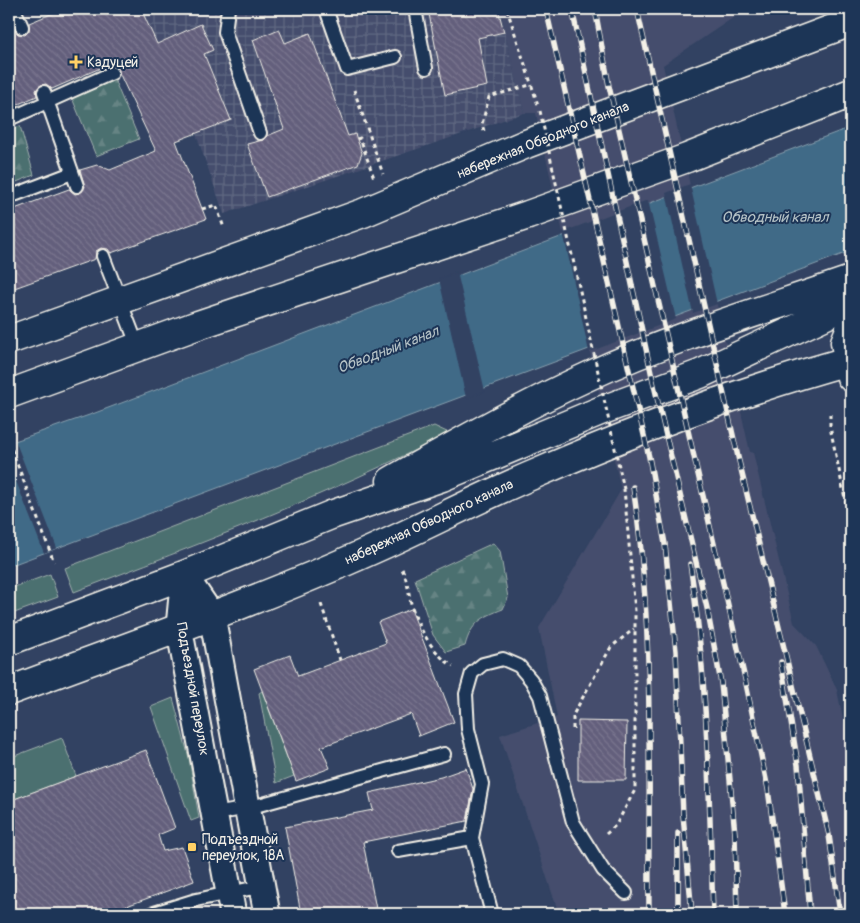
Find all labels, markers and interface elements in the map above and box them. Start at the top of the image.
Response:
place label: Кадуцей [87,54,138,71]
marker: Кадуцей [69,55,83,69]
street label: набережная Обводного канала [455,98,631,182]
water label: Обводный канал [722,208,830,227]
water label: Обводный канал [335,322,442,378]
street label: набережная Обводного канала [342,475,516,569]
street label: Подъездной переулок [173,621,213,757]
place label: Подъездной переулок, 18А [202,831,284,864]
marker: Подъездной переулок, 18А [186,841,198,853]

